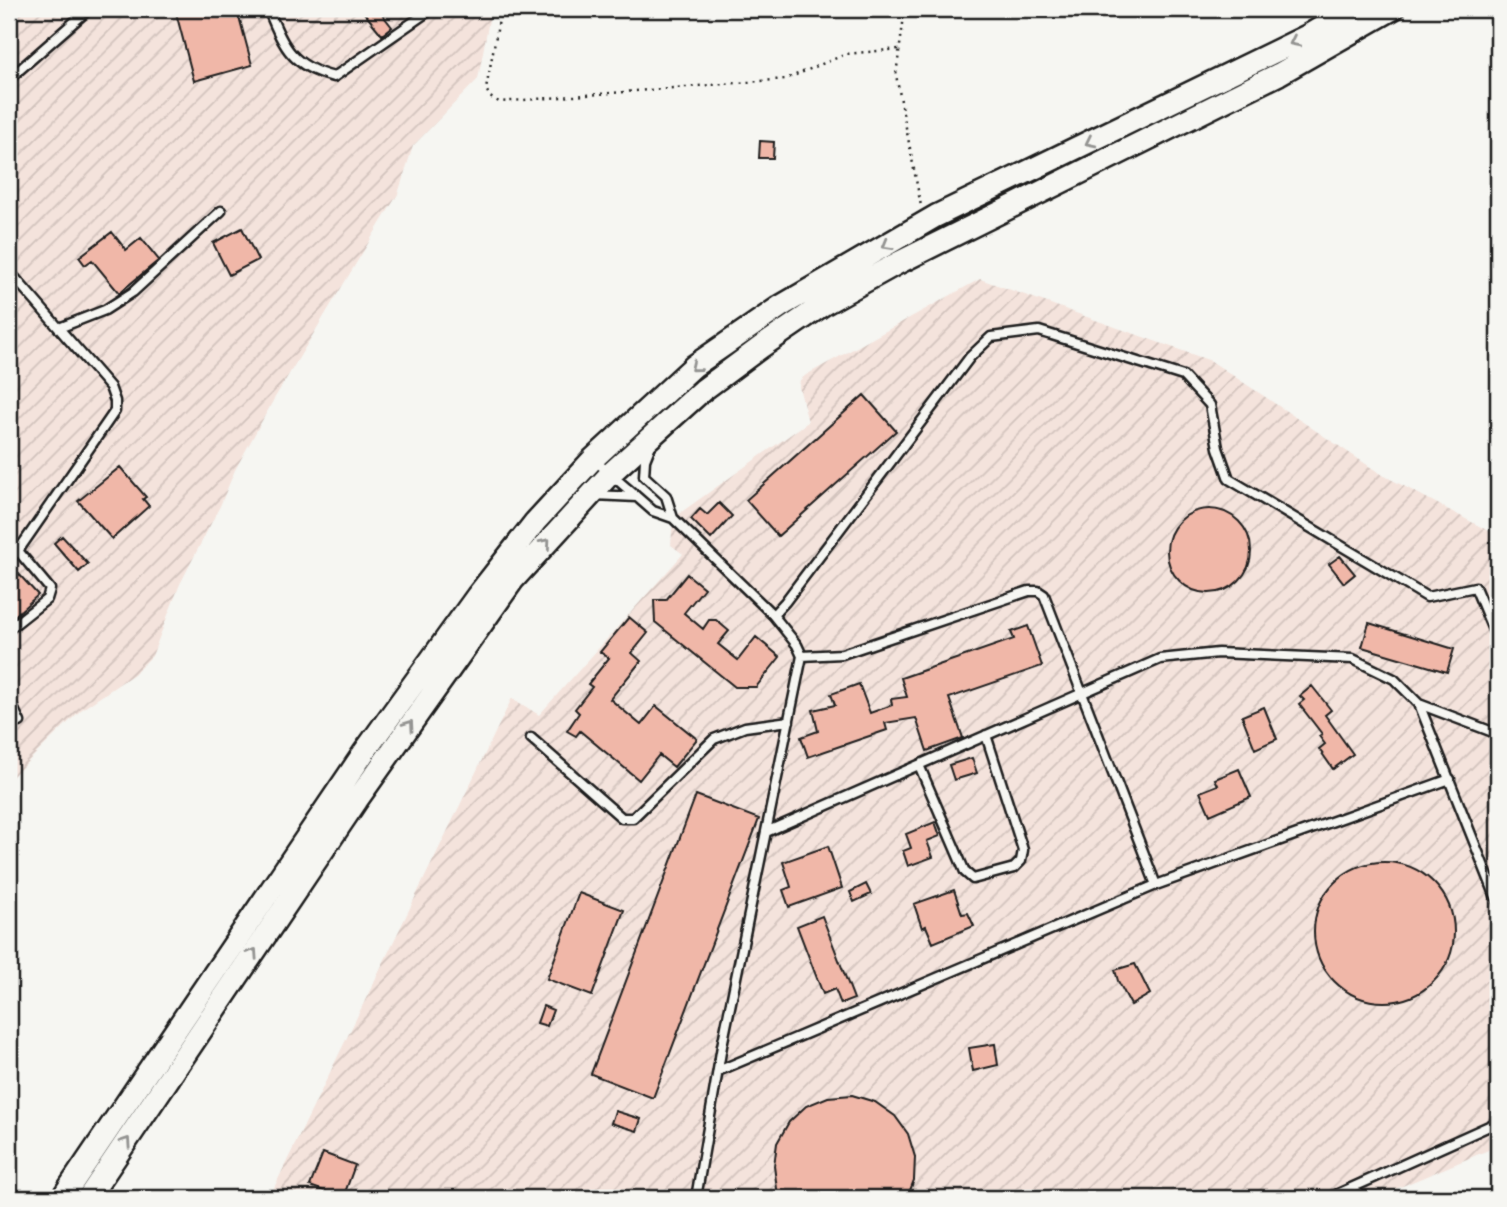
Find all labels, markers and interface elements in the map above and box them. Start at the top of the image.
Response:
one-way arrow [1289,34,1301,48]
one-way arrow [1085,134,1097,148]
one-way arrow [881,237,894,250]
one-way arrow [690,358,702,371]
one-way arrow [538,538,550,551]
one-way arrow [401,720,413,733]
one-way arrow [245,948,258,961]
one-way arrow [118,1137,130,1150]

